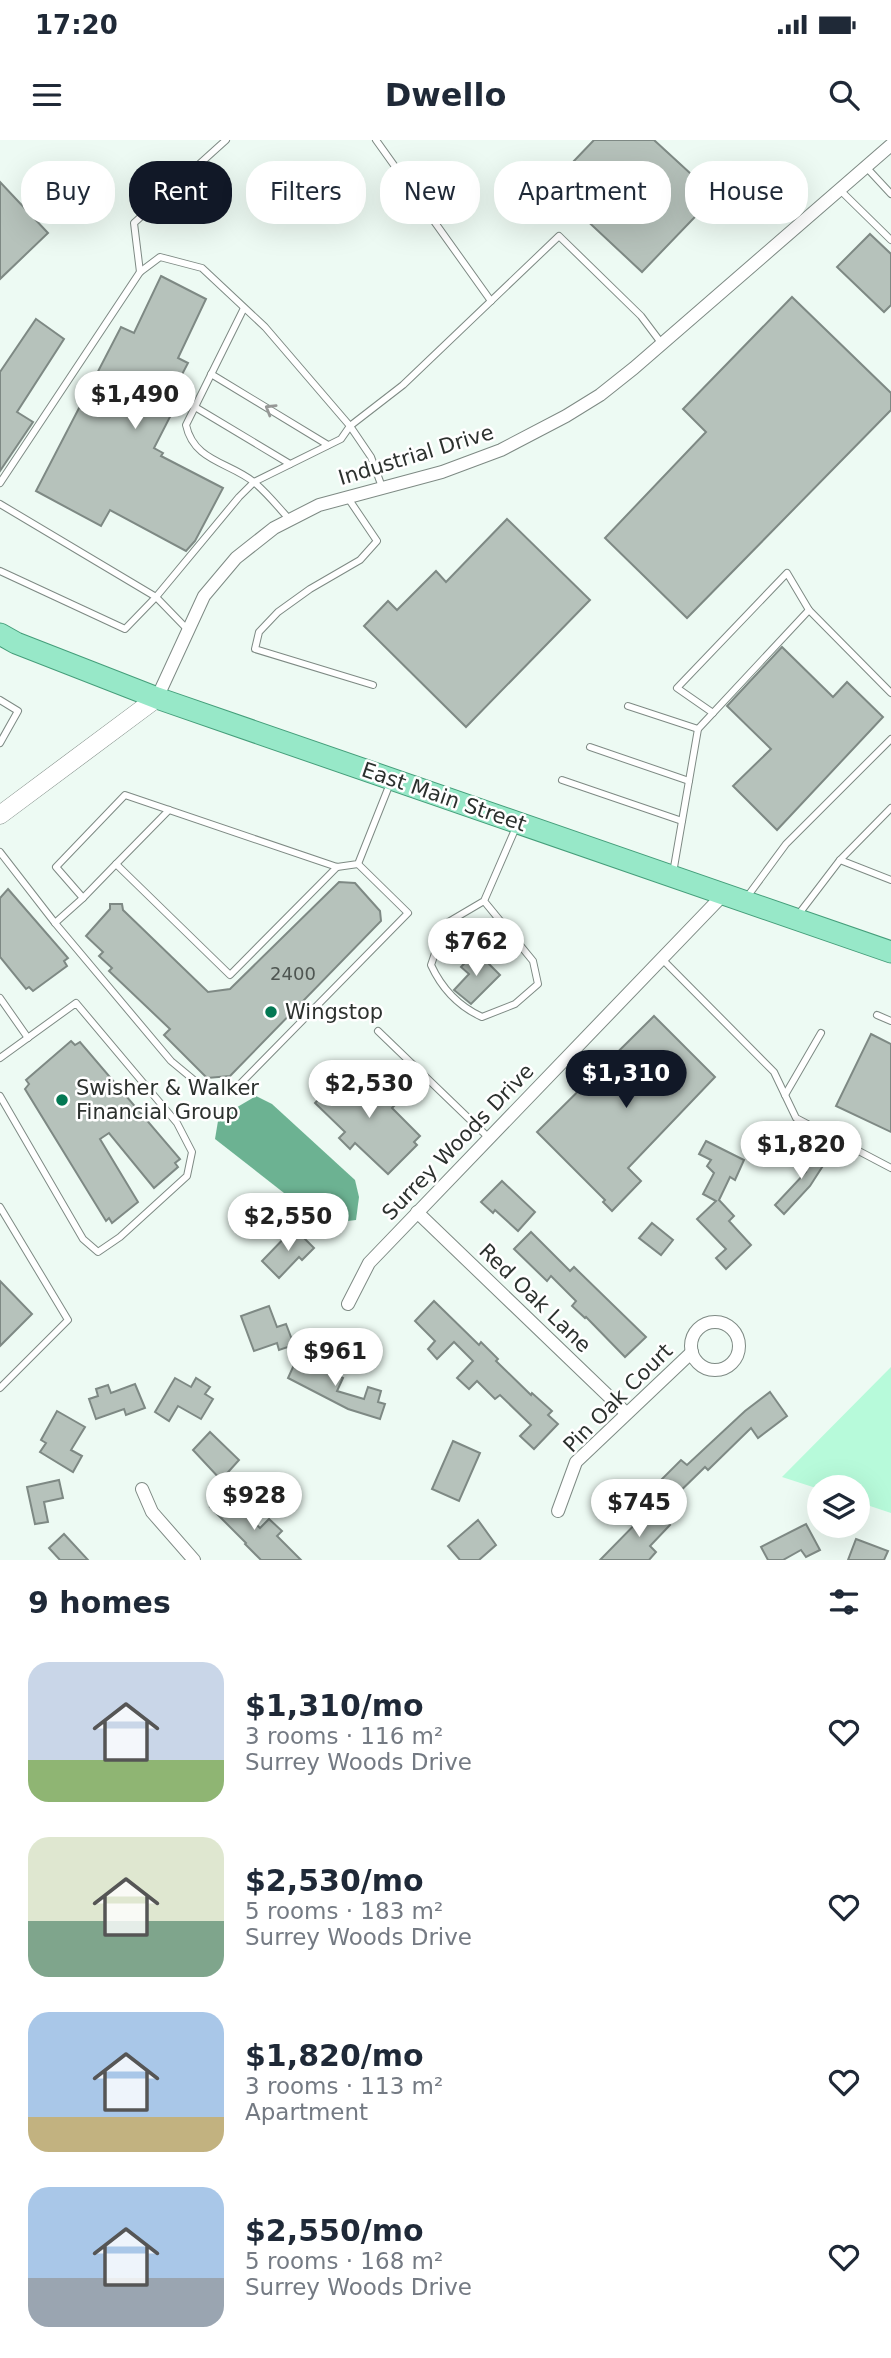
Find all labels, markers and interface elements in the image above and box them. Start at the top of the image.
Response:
text: 17:20 [35,10,118,40]
icon: menu [28,76,66,114]
text: Dwello [385,76,506,114]
icon: search [825,76,863,114]
chip: Buy [21,161,115,224]
chip: Rent [129,161,232,224]
chip: Filters [246,161,366,224]
chip: New [380,161,480,224]
chip: Apartment [494,161,671,224]
chip: House [685,161,808,224]
pin: $1,490 [78,372,192,431]
text: $1,490 [91,381,179,407]
one-way arrow [264,404,277,417]
street label: Industrial Drive [335,420,497,490]
street label: East Main Street [358,758,530,836]
pin: $762 [435,918,517,978]
text: $762 [444,928,508,954]
house number: 2400 [270,963,316,984]
place label: Wingstop [285,1000,383,1024]
marker: Wingstop [263,1004,279,1020]
pin: $1,310 [569,1051,683,1110]
street label: Surrey Woods Drive [377,1059,539,1225]
pin: $2,530 [312,1060,426,1120]
text: $1,310 [582,1060,670,1086]
text: $2,530 [325,1070,413,1096]
place label: Swisher & Walker Financial Group [76,1076,259,1124]
marker: Swisher & Walker Financial Group [54,1092,70,1108]
pin: $1,820 [744,1122,858,1181]
text: $1,820 [757,1131,845,1157]
pin: $2,550 [231,1194,345,1253]
text: $2,550 [244,1203,332,1229]
street label: Red Oak Lane [474,1239,596,1357]
pin: $961 [294,1328,376,1388]
text: $961 [303,1338,367,1364]
street label: Pin Oak Court [559,1339,677,1457]
pin: $928 [213,1472,295,1532]
map controls [807,1475,870,1538]
button: layers [807,1475,870,1538]
pin: $745 [598,1480,680,1539]
text: $928 [222,1482,286,1508]
text: $745 [607,1489,671,1515]
icon: filters [825,1583,863,1621]
text: 9 homes [28,1585,171,1620]
text: $1,310/mo [245,1688,424,1723]
icon: home [84,1690,168,1774]
icon: heart [825,1713,863,1751]
text: 3 rooms · 116 m² [245,1723,443,1749]
text: Surrey Woods Drive [245,1749,472,1775]
text: $2,530/mo [245,1863,424,1898]
icon: home [84,1865,168,1949]
icon: heart [825,1888,863,1926]
text: 5 rooms · 183 m² [245,1898,443,1924]
text: Surrey Woods Drive [245,1924,472,1950]
text: $1,820/mo [245,2038,424,2073]
icon: home [84,2040,168,2124]
icon: heart [825,2063,863,2101]
text: 3 rooms · 113 m² [245,2073,443,2099]
text: Apartment [245,2099,368,2125]
text: $2,550/mo [245,2213,424,2248]
icon: home [84,2215,168,2299]
icon: heart [825,2238,863,2276]
text: 5 rooms · 168 m² [245,2248,443,2274]
text: Surrey Woods Drive [245,2274,472,2300]

